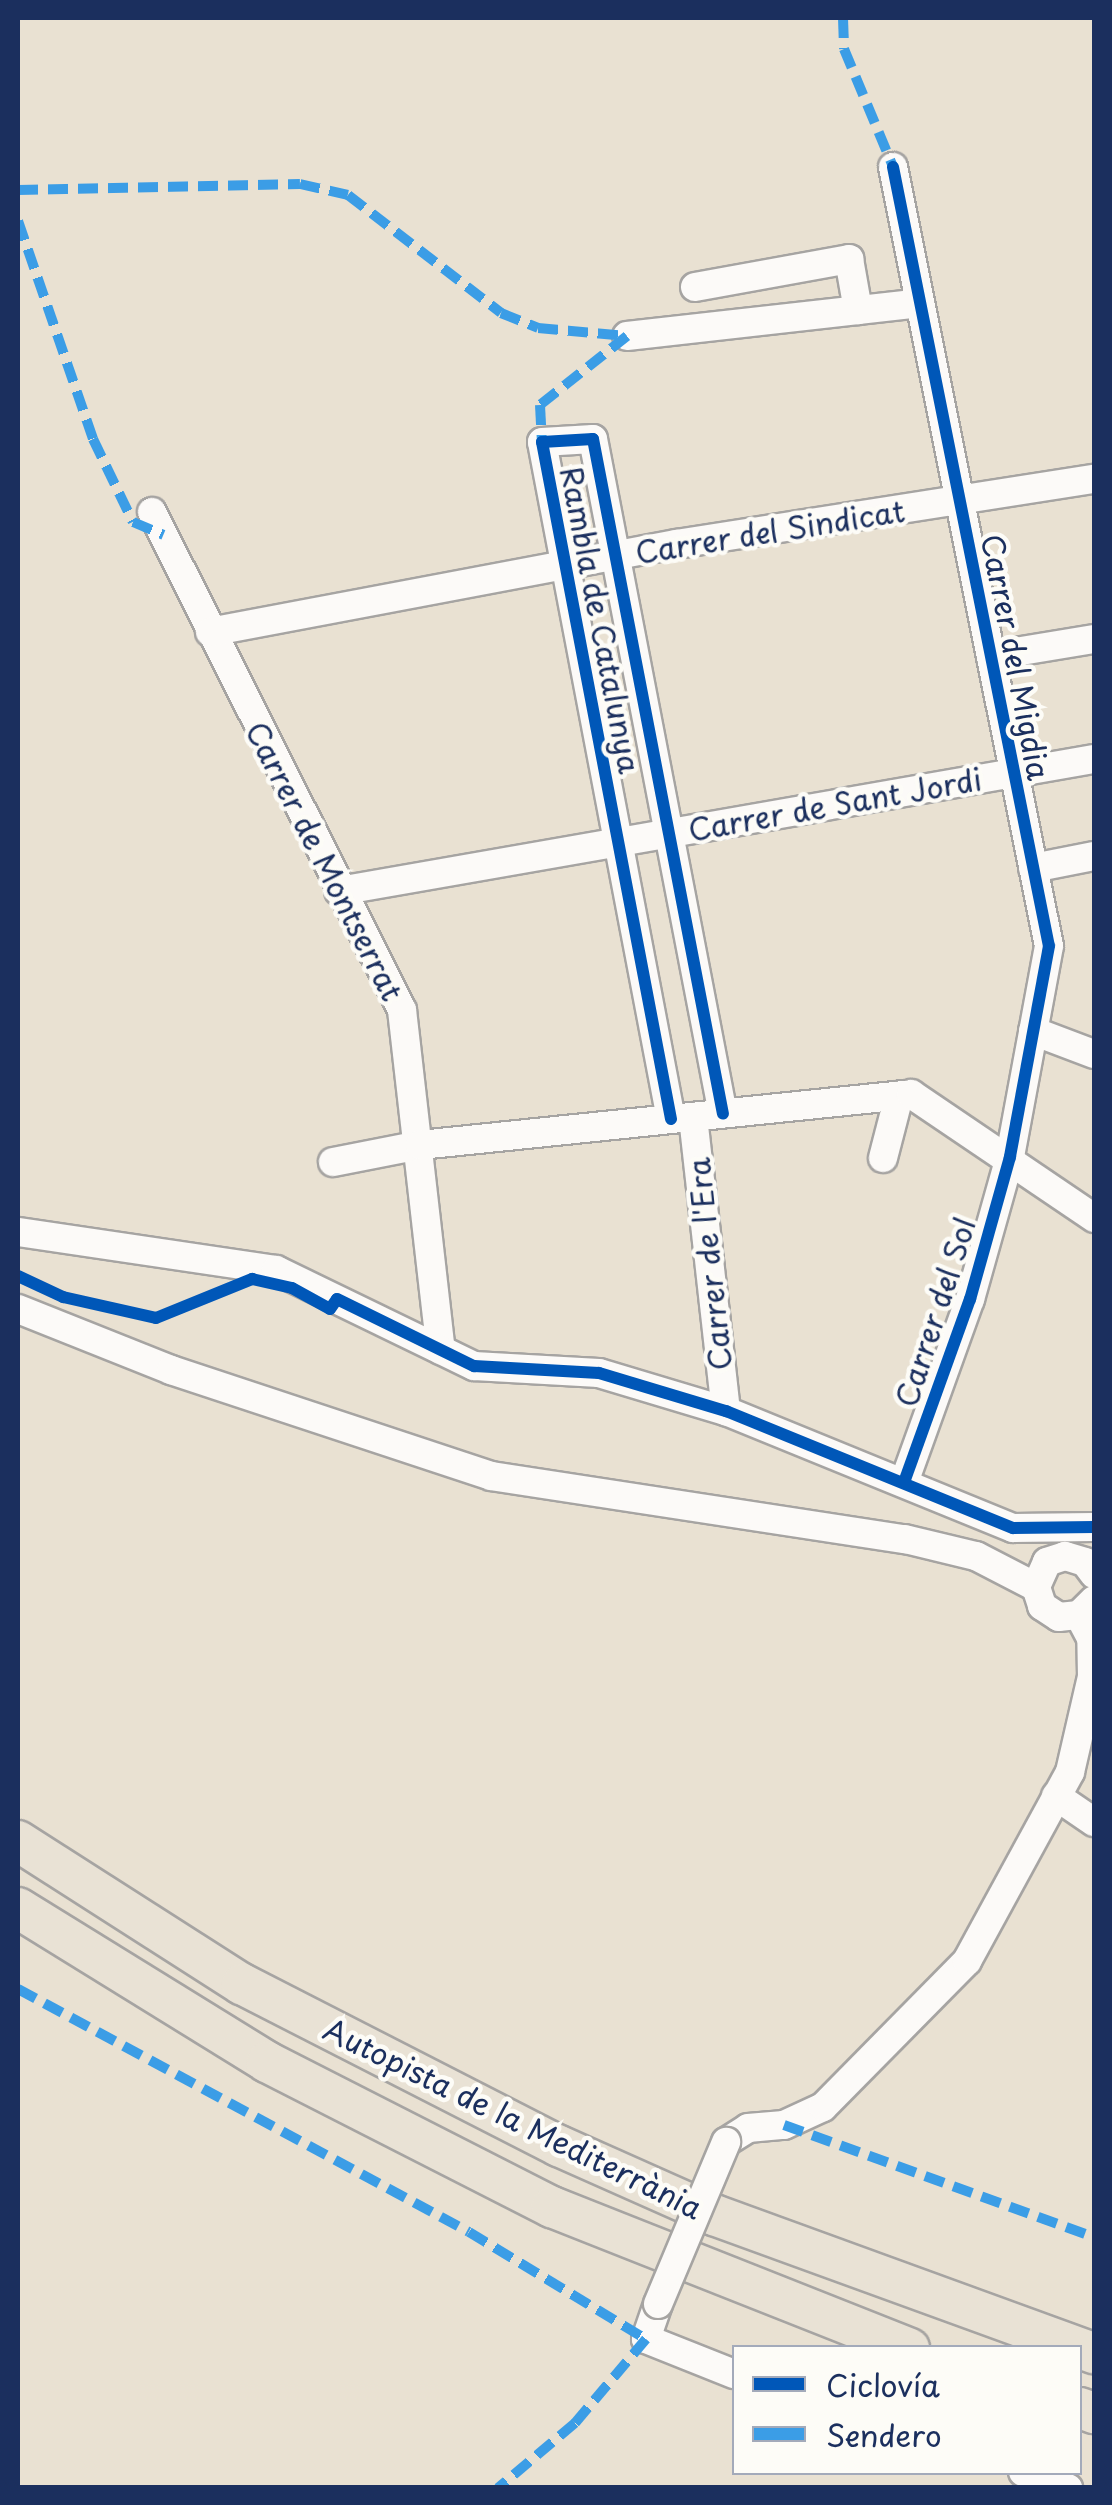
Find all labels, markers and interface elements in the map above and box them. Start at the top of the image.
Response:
street label: Rambla de Catalunya [554,463,648,777]
street label: Carrer del Sindicat [631,492,909,570]
street label: Carrer del Migdia [974,529,1058,785]
street label: Carrer de Montserrat [239,715,411,1007]
street label: Carrer de Sant Jordi [685,760,985,848]
street label: Carrer de l'Era [680,1154,738,1374]
street label: Carrer del Sol [887,1211,983,1413]
street label: Autopista de la Mediterrània [317,2010,709,2226]
legend [732,2345,1082,2475]
text: Ciclovía [826,2362,940,2407]
text: Sendero [826,2412,942,2457]

